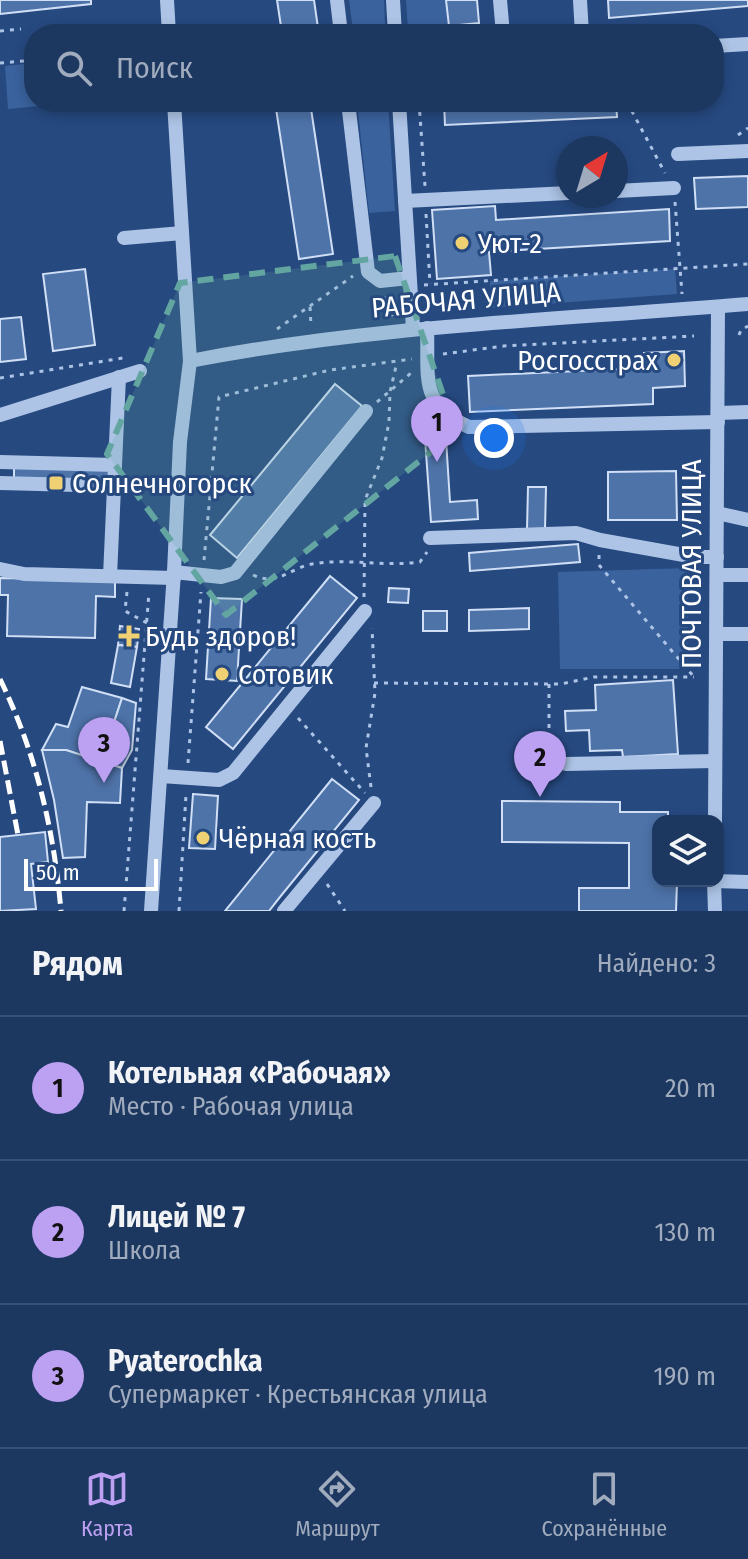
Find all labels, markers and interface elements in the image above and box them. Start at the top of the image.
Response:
search box [24,24,724,112]
icon: search [52,46,96,90]
text: Поиск [116,50,193,86]
north arrow [556,136,628,208]
place label: Уют-2 [477,227,542,260]
marker: Уют-2 [453,234,471,252]
street label: РАБОЧАЯ УЛИЦА [370,275,562,325]
place label: Росгосстрах [517,344,659,377]
marker: Росгосстрах [665,351,683,369]
pin: 1 [411,396,463,462]
your location [474,418,514,458]
street label: ПОЧТОВАЯ УЛИЦА [675,459,708,669]
place label: Солнечногорск [72,467,252,500]
marker: Солнечногорск [47,474,65,492]
place label: Будь здоров! [145,620,297,653]
marker: Будь здоров! [120,627,138,645]
place label: Сотовик [238,658,333,691]
marker: Сотовик [213,665,231,683]
pin: 3 [78,717,130,783]
pin: 2 [514,731,566,797]
map controls [652,815,724,887]
button: layers [652,815,724,887]
place label: Чёрная кость [219,822,376,855]
marker: Чёрная кость [194,829,212,847]
scale bar [24,855,158,891]
text: 50 m [36,859,80,886]
text: Рядом [32,943,123,984]
text: Найдено: 3 [597,948,716,979]
text: Котельная «Рабочая» [108,1055,391,1091]
text: 1 [53,1073,64,1104]
text: 20 m [665,1073,716,1104]
text: Место · Рабочая улица [108,1091,354,1122]
text: Лицей № 7 [108,1199,245,1235]
text: 2 [52,1217,64,1248]
text: 130 m [654,1217,716,1248]
text: Школа [108,1235,181,1266]
text: Pyaterochka [108,1343,263,1379]
text: 3 [52,1361,64,1392]
text: 190 m [654,1361,716,1392]
text: Супермаркет · Крестьянская улица [108,1379,488,1410]
tab: Карта [81,1467,133,1542]
tab: Маршрут [295,1467,380,1542]
tab: Сохранённые [541,1467,667,1542]

